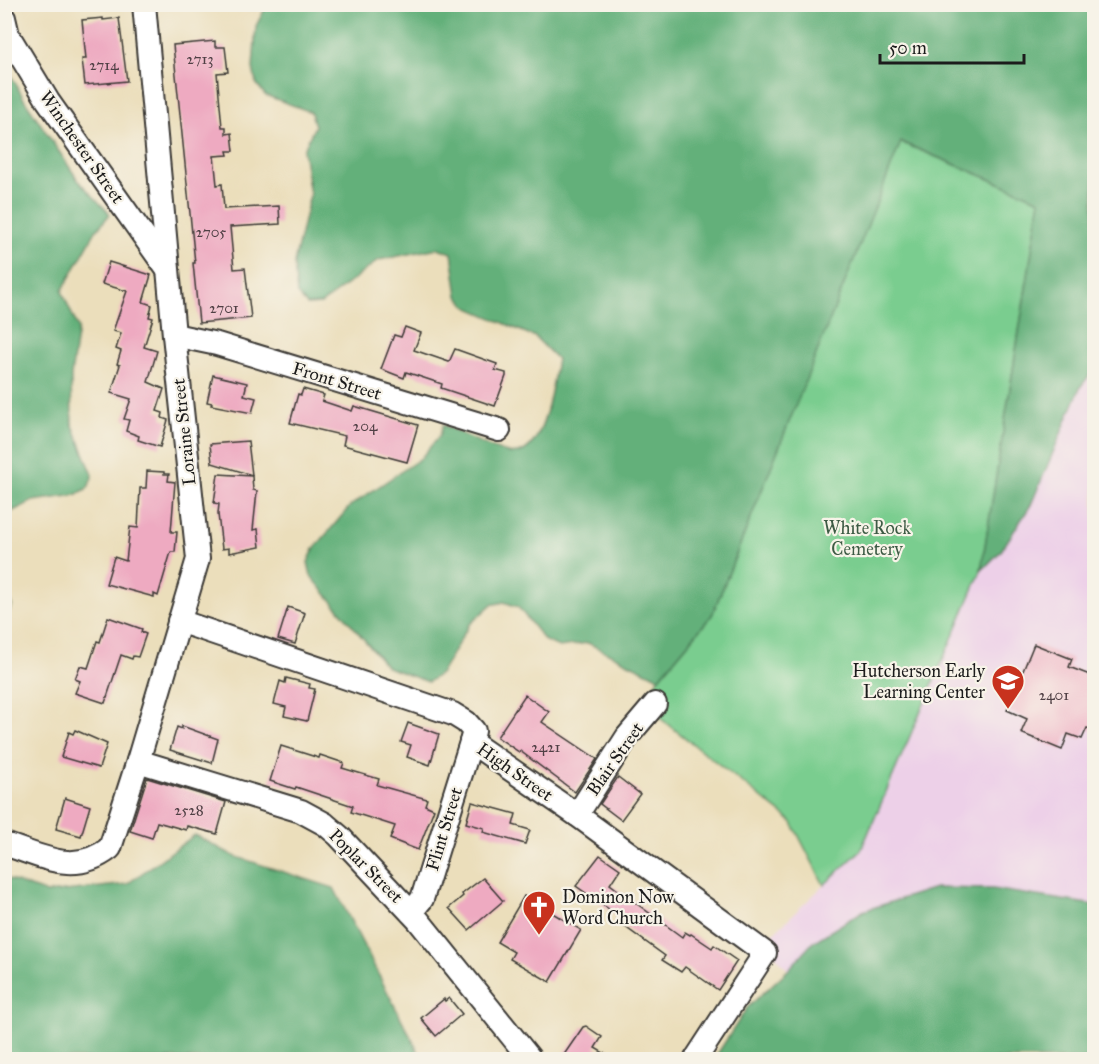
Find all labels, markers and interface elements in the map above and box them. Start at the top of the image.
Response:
scale bar [880,27,1024,65]
text: 50 m [889,37,927,59]
house number: 2713 [187,50,213,68]
house number: 2714 [89,56,119,74]
street label: Winchester Street [35,86,129,208]
house number: 2705 [196,223,226,241]
house number: 2701 [209,299,239,317]
street label: Front Street [290,357,385,405]
street label: Loraine Street [167,377,201,487]
house number: 204 [353,417,378,435]
park label: White Rock Cemetery [823,517,911,560]
place label: Hutcherson Early Learning Center [852,660,986,704]
school or university icon: Hutcherson Early Learning Center [990,663,1026,710]
house number: 2401 [1039,686,1069,704]
street label: Blair Street [582,718,649,800]
street label: High Street [472,738,558,807]
house number: 2421 [531,738,561,756]
street label: Flint Street [421,784,467,873]
house number: 2528 [174,801,204,819]
street label: Poplar Street [324,824,408,908]
place label: Dominon Now Word Church [562,886,674,929]
church icon: Dominon Now Word Church [521,889,557,936]

